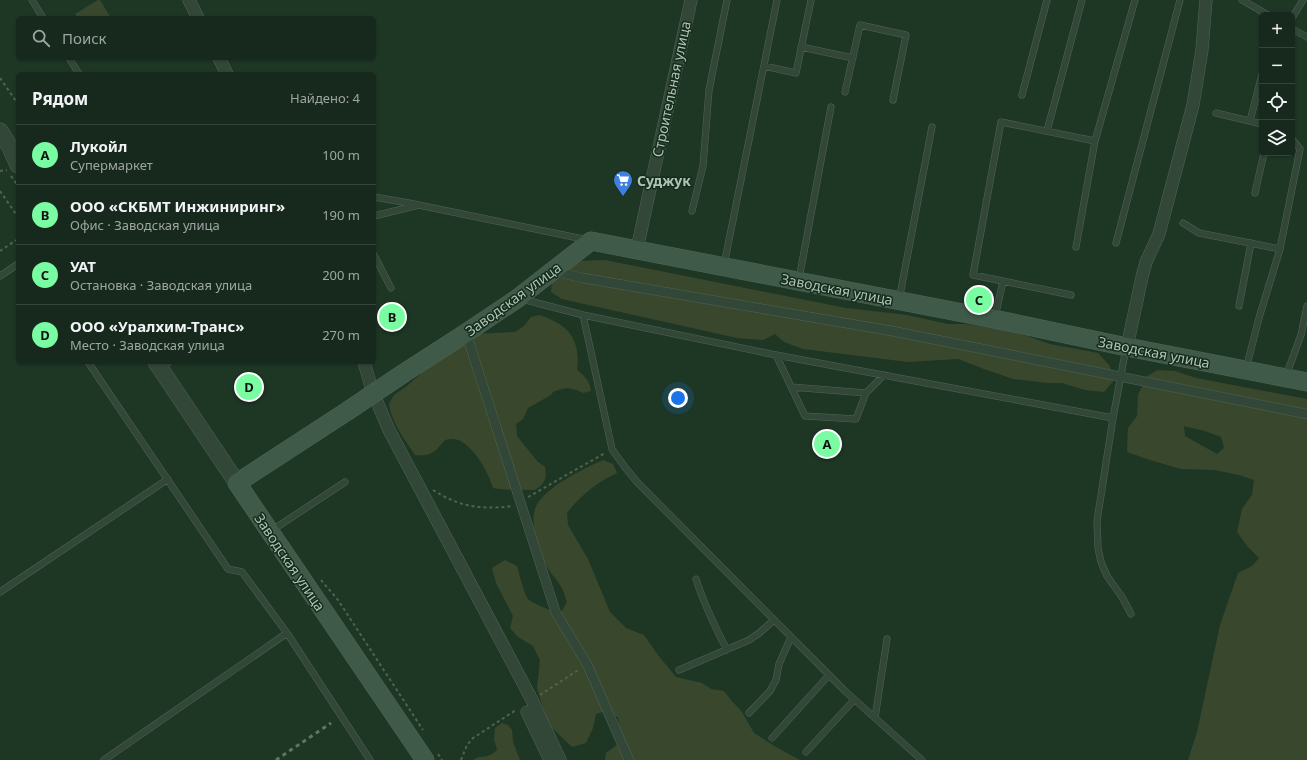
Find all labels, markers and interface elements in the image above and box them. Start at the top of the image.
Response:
map controls [1259,12,1295,156]
button: + [1259,12,1295,48]
search box [16,16,376,60]
street label: Строительная улица [647,19,695,159]
icon: search [30,27,52,49]
text: Поиск [62,28,107,48]
button: − [1259,48,1295,84]
button: locate [1259,84,1295,120]
text: Рядом [32,87,88,110]
text: Найдено: 4 [290,89,360,107]
button: layers [1259,120,1295,156]
text: Лукойл [70,136,127,156]
text: A [41,146,50,164]
text: 100 m [322,146,360,164]
text: Супермаркет [70,156,153,174]
supermarket icon: Суджук [612,169,634,197]
place label: Суджук [637,171,691,190]
text: ООО «СКБМТ Инжиниринг» [70,196,285,216]
text: B [41,206,49,224]
text: 190 m [322,206,360,224]
text: Офис · Заводская улица [70,216,220,234]
text: УАТ [70,256,96,276]
street label: Заводская улица [461,258,565,340]
text: C [41,266,49,284]
text: 200 m [322,266,360,284]
street label: Заводская улица [779,269,895,309]
text: Остановка · Заводская улица [70,276,252,294]
pin: C [966,285,992,315]
pin: B [379,302,405,332]
text: ООО «Уралхим-Транс» [70,316,245,336]
text: D [40,326,50,344]
text: 270 m [322,326,360,344]
street label: Заводская улица [1096,332,1212,372]
text: Место · Заводская улица [70,336,225,354]
pin: D [236,372,262,402]
your location [668,388,688,408]
pin: A [814,429,840,459]
street label: Заводская улица [250,510,330,614]

